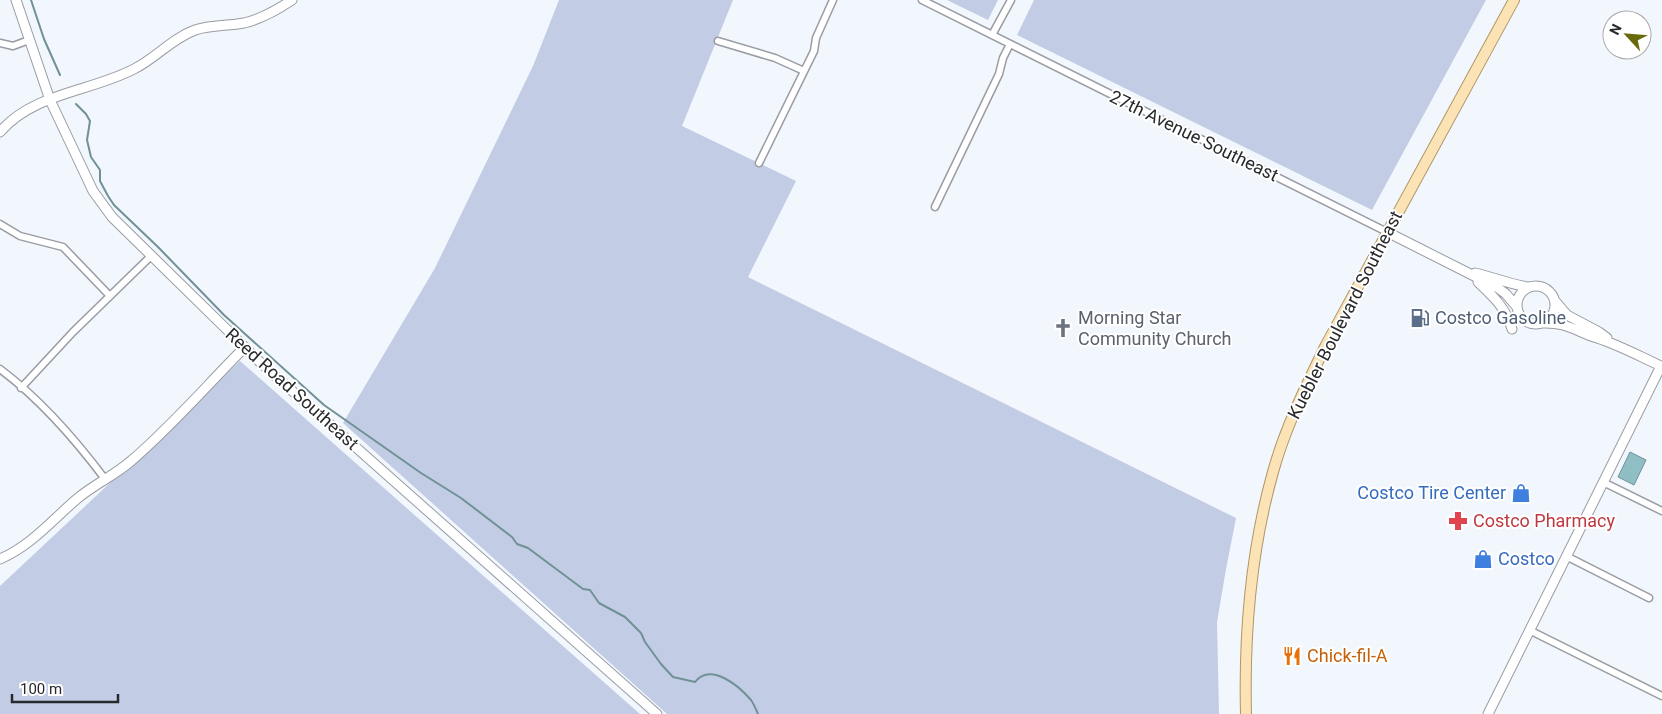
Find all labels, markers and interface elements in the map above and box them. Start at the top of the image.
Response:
north arrow [1602,10,1652,60]
text: N [1606,21,1625,37]
street label: 27th Avenue Southeast [1106,86,1282,186]
street label: Kuebler Boulevard Southeast [1283,207,1406,422]
place label: Morning Star Community Church [1078,307,1231,349]
fuel station icon: Costco Gasoline [1409,307,1431,329]
place label: Costco Gasoline [1435,307,1566,328]
church icon: Morning Star Community Church [1052,317,1074,339]
street label: Reed Road Southeast [221,323,363,454]
place label: Costco Tire Center [1357,482,1506,503]
shop icon: Costco Tire Center [1510,482,1532,504]
pharmacy icon: Costco Pharmacy [1447,510,1469,532]
place label: Costco Pharmacy [1473,510,1615,531]
shop icon: Costco [1472,548,1494,570]
place label: Costco [1498,548,1555,569]
restaurant icon: Chick-fil-A [1281,645,1303,667]
place label: Chick-fil-A [1307,645,1388,666]
scale bar [12,672,119,704]
text: 100 m [20,680,62,698]

